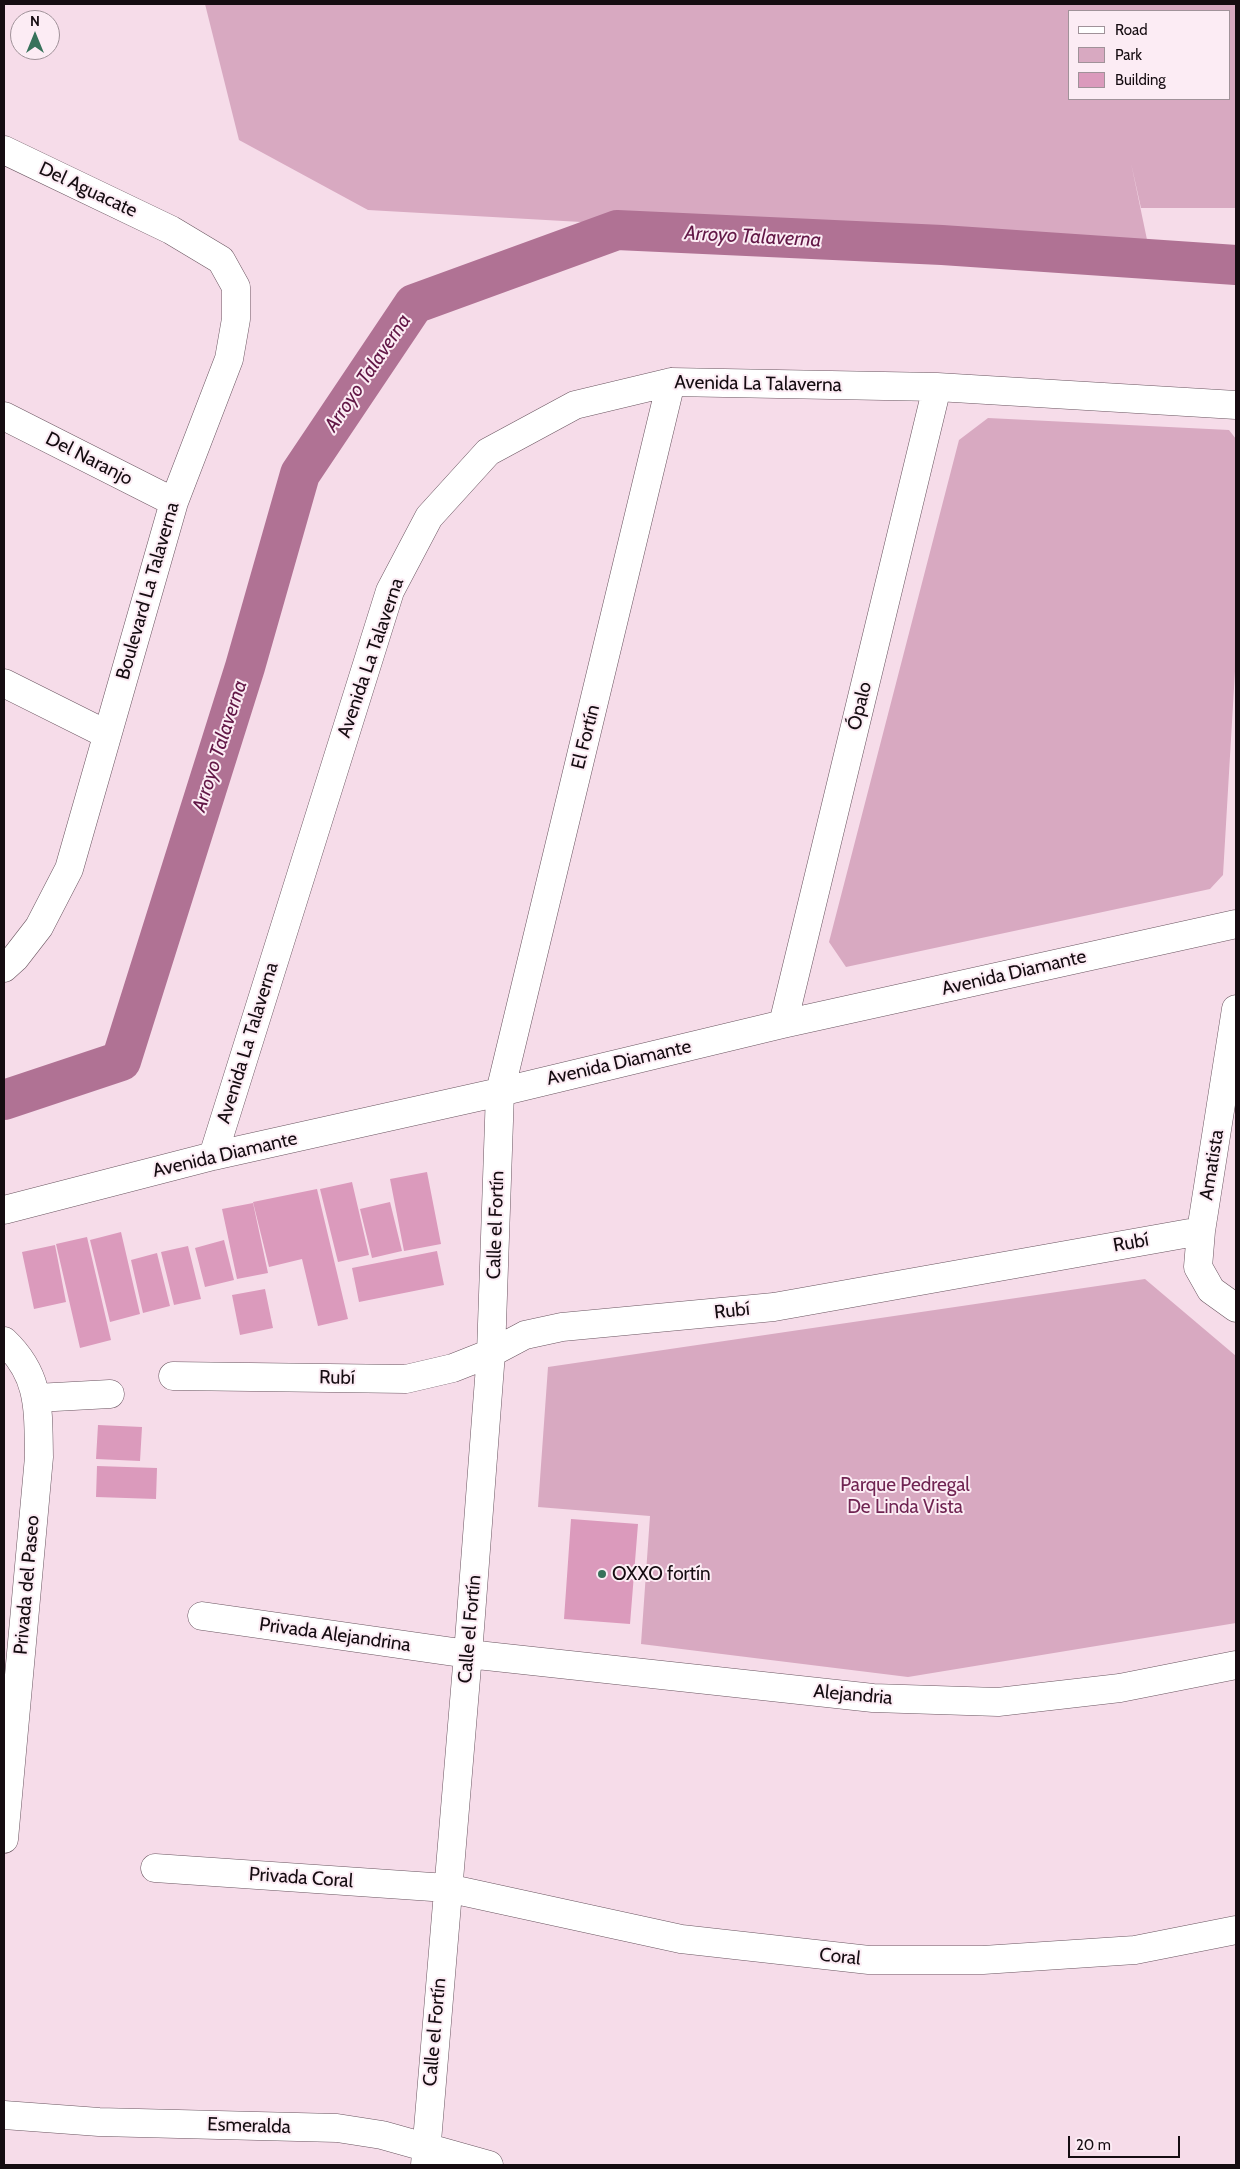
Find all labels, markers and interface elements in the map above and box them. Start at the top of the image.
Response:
north arrow [10,10,60,60]
legend [1068,10,1230,100]
text: N [30,12,40,30]
text: Road [1115,21,1148,39]
text: Park [1115,46,1142,64]
text: Building [1115,71,1166,89]
street label: Del Aguacate [35,157,141,223]
water label: Arroyo Talaverna [684,221,822,253]
water label: Arroyo Talaverna [320,309,416,437]
street label: Avenida La Talaverna [674,371,842,397]
street label: Del Naranjo [42,427,136,491]
street label: Boulevard La Talaverna [112,500,184,682]
street label: Avenida La Talaverna [333,575,409,741]
water label: Arroyo Talaverna [187,677,253,815]
street label: Ópalo [843,679,877,733]
street label: El Fortín [567,702,605,772]
street label: Avenida Diamante [939,945,1089,1001]
street label: Avenida La Talaverna [213,960,283,1126]
street label: Avenida Diamante [544,1035,694,1091]
street label: Avenida Diamante [150,1127,300,1183]
street label: Amatista [1195,1128,1229,1202]
street label: Calle el Fortín [483,1170,509,1280]
street label: Rubí [1111,1229,1151,1257]
street label: Rubí [713,1298,751,1324]
street label: Rubí [319,1366,355,1390]
park label: Parque Pedregal De Linda Vista [840,1474,970,1518]
street label: Privada del Paseo [10,1514,44,1656]
place label: OXXO fortín [612,1563,711,1585]
marker: OXXO fortín [596,1568,608,1580]
street label: Calle el Fortín [454,1574,486,1684]
street label: Privada Alejandrina [258,1613,412,1657]
street label: Alejandria [813,1680,893,1710]
street label: Privada Coral [248,1863,354,1893]
street label: Coral [818,1944,862,1970]
street label: Calle el Fortín [419,1977,451,2087]
street label: Esmeralda [207,2113,291,2139]
scale bar [1070,2126,1182,2158]
text: 20 m [1076,2136,1111,2154]

